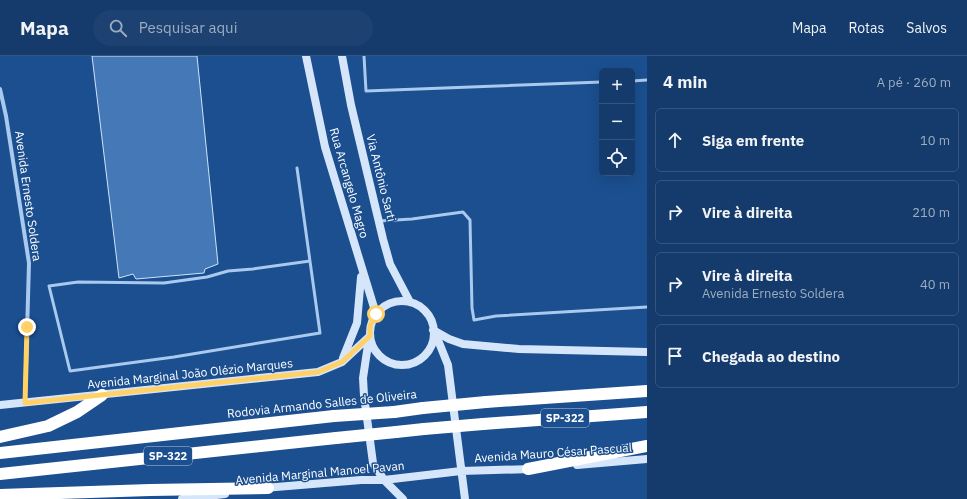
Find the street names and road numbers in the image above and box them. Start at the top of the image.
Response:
street label: Rua Arcangelo Magro [327,126,373,240]
street label: Avenida Ernesto Soldera [12,130,45,263]
street label: Via Antônio Sarti [363,133,400,223]
street label: Avenida Marginal João Olézio Marques [86,355,294,392]
street label: Rodovia Armando Salles de Oliveira [226,386,418,421]
road number: SP-322 [541,409,589,427]
street label: Avenida Mauro César Pascual [474,440,632,466]
road number: SP-322 [144,447,192,465]
street label: Avenida Marginal Manoel Pavan [235,458,405,487]

